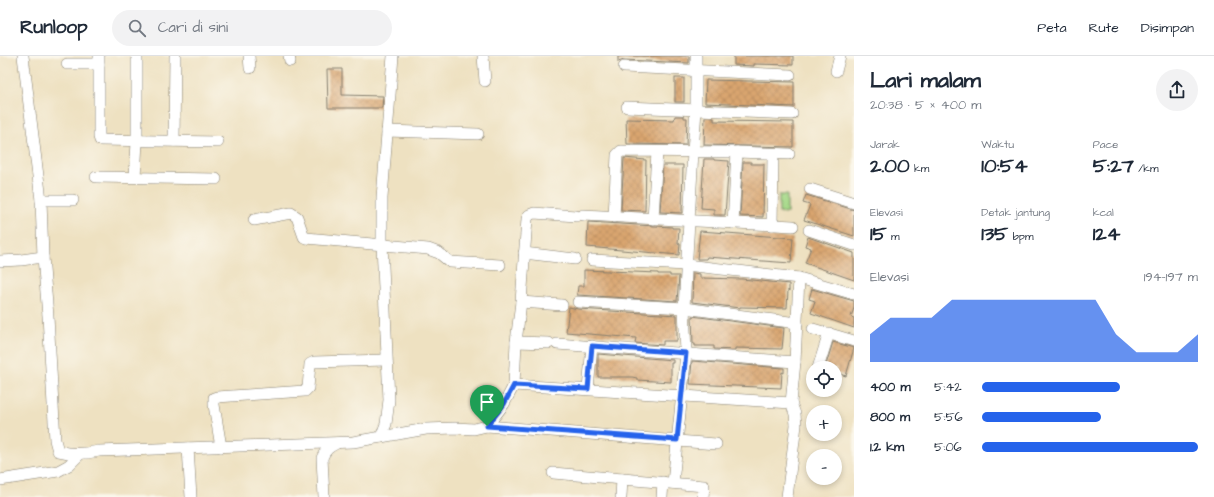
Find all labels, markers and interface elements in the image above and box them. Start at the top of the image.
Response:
search box [112,10,392,46]
text: Runloop [20,14,88,41]
icon: search [126,17,148,39]
text: Cari di sini [158,17,228,38]
text: Peta [1037,18,1067,38]
text: Rute [1089,18,1119,38]
text: Disimpan [1141,18,1194,38]
text: Lari malam [870,65,981,96]
button: share [1156,69,1198,111]
text: 20:38 · 5 × 400 m [870,96,981,114]
text: Jarak [870,137,900,152]
text: Waktu [981,137,1014,152]
text: Pace [1093,137,1118,152]
text: 2.00 [870,152,910,180]
text: 10:54 [981,152,1028,180]
text: 5:27 [1093,152,1134,180]
text: km [910,161,929,176]
text: /km [1134,161,1159,176]
text: Elevasi [870,205,903,220]
text: Detak jantung [981,205,1050,220]
text: kcal [1093,205,1114,220]
text: 15 [870,220,887,248]
text: 135 [981,220,1008,248]
text: 124 [1093,220,1120,248]
text: m [887,229,900,244]
text: bpm [1008,229,1034,244]
text: Elevasi [870,268,909,286]
text: 194–197 m [1144,268,1198,286]
map controls [806,361,842,485]
button: locate [806,361,842,397]
text: 400 m [870,378,911,396]
text: 5:42 [934,378,962,396]
pin [470,385,504,426]
icon: arrive [476,391,498,413]
button: + [806,405,842,441]
text: 800 m [870,408,910,426]
text: 5:56 [934,408,963,426]
text: 1.2 km [870,438,904,456]
text: 5:06 [934,438,962,456]
button: − [806,449,842,485]

